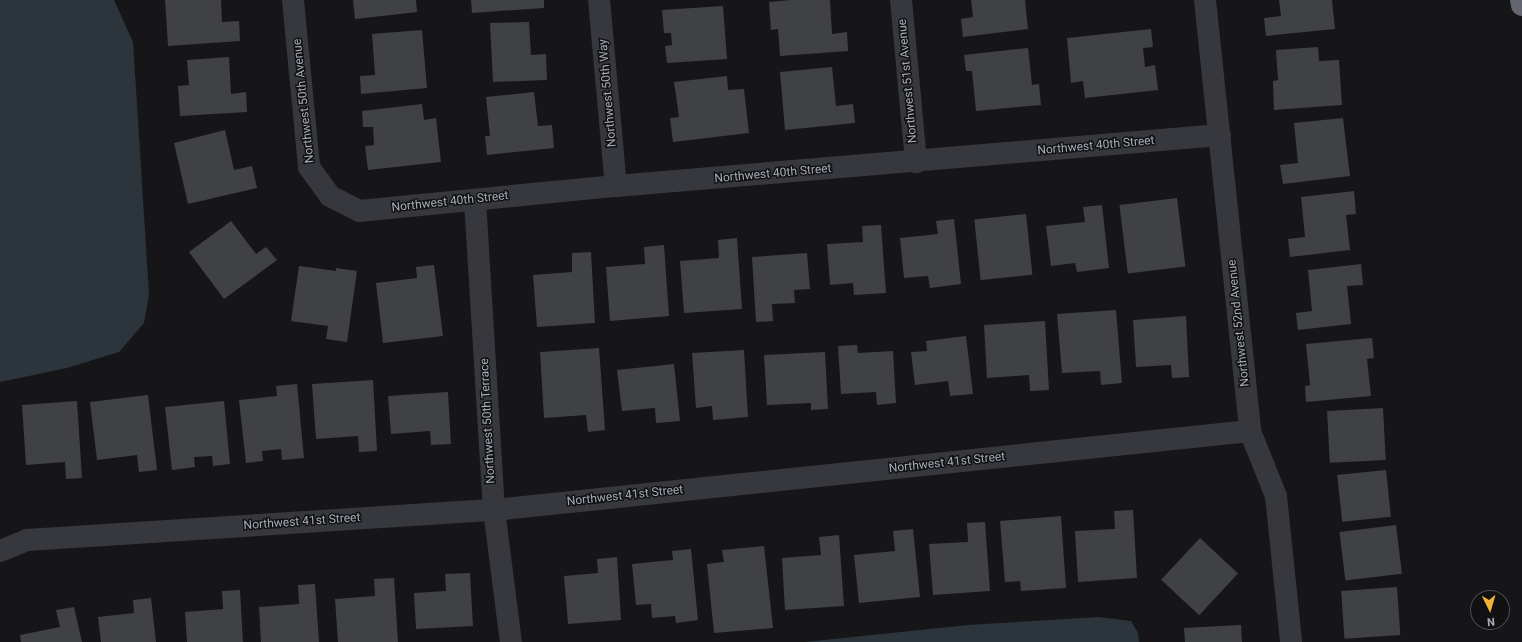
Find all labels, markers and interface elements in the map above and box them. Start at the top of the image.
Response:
street label: Northwest 51st Avenue [895,18,921,144]
street label: Northwest 50th Avenue [290,38,318,164]
street label: Northwest 50th Way [596,38,620,148]
street label: Northwest 40th Street [1037,134,1155,158]
street label: Northwest 40th Street [714,162,832,186]
street label: Northwest 40th Street [391,189,509,215]
street label: Northwest 52nd Avenue [1225,259,1253,387]
street label: Northwest 50th Terrace [478,358,498,484]
street label: Northwest 41st Street [888,450,1006,476]
street label: Northwest 41st Street [566,483,684,509]
street label: Northwest 41st Street [243,511,361,533]
north arrow [1470,590,1510,630]
text: N [1487,615,1495,628]

